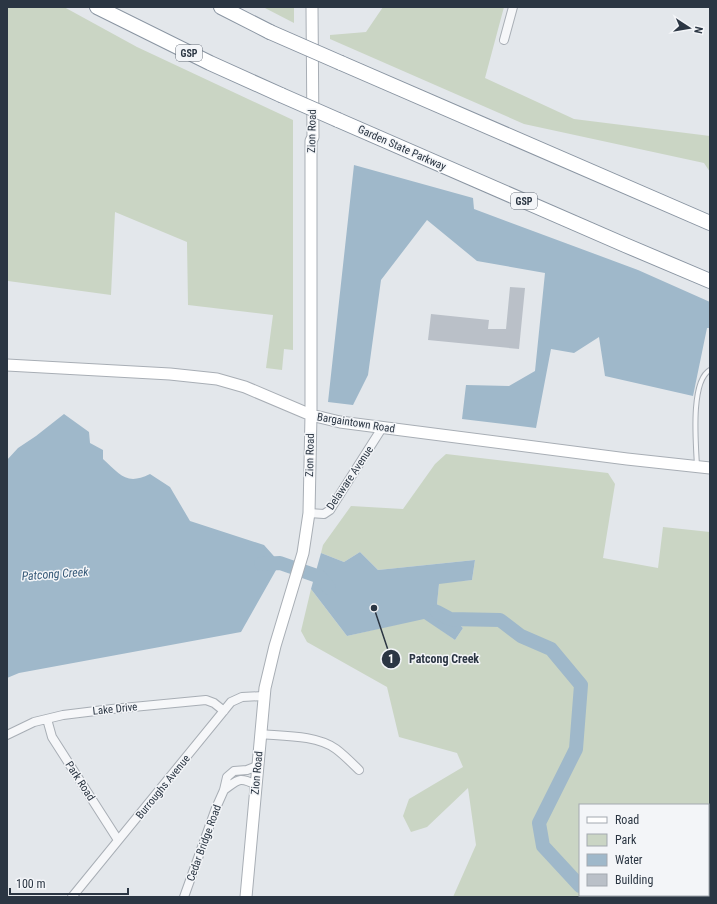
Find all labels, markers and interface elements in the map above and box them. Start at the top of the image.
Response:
north arrow [669,8,709,48]
text: N [691,25,705,35]
road number: GSP [176,45,202,61]
street label: Zion Road [305,109,319,153]
street label: Garden State Parkway [356,123,448,173]
road number: GSP [511,193,537,209]
street label: Bargaintown Road [316,410,396,436]
street label: Zion Road [303,433,317,477]
street label: Delaware Avenue [324,444,376,512]
water label: Patcong Creek [21,565,90,583]
callout: Patcong Creek [381,647,487,671]
text: 1 [388,652,394,666]
text: Patcong Creek [409,652,479,666]
street label: Lake Drive [92,700,138,718]
street label: Zion Road [249,751,265,795]
street label: Burroughs Avenue [133,752,193,822]
street label: Park Road [63,759,97,803]
street label: Cedar Bridge Road [184,803,224,883]
legend [579,804,709,896]
text: Road [615,813,639,827]
text: Park [615,833,637,847]
text: Water [615,853,643,867]
scale bar [10,870,128,896]
text: Building [615,873,653,887]
text: 100 m [16,877,46,891]

